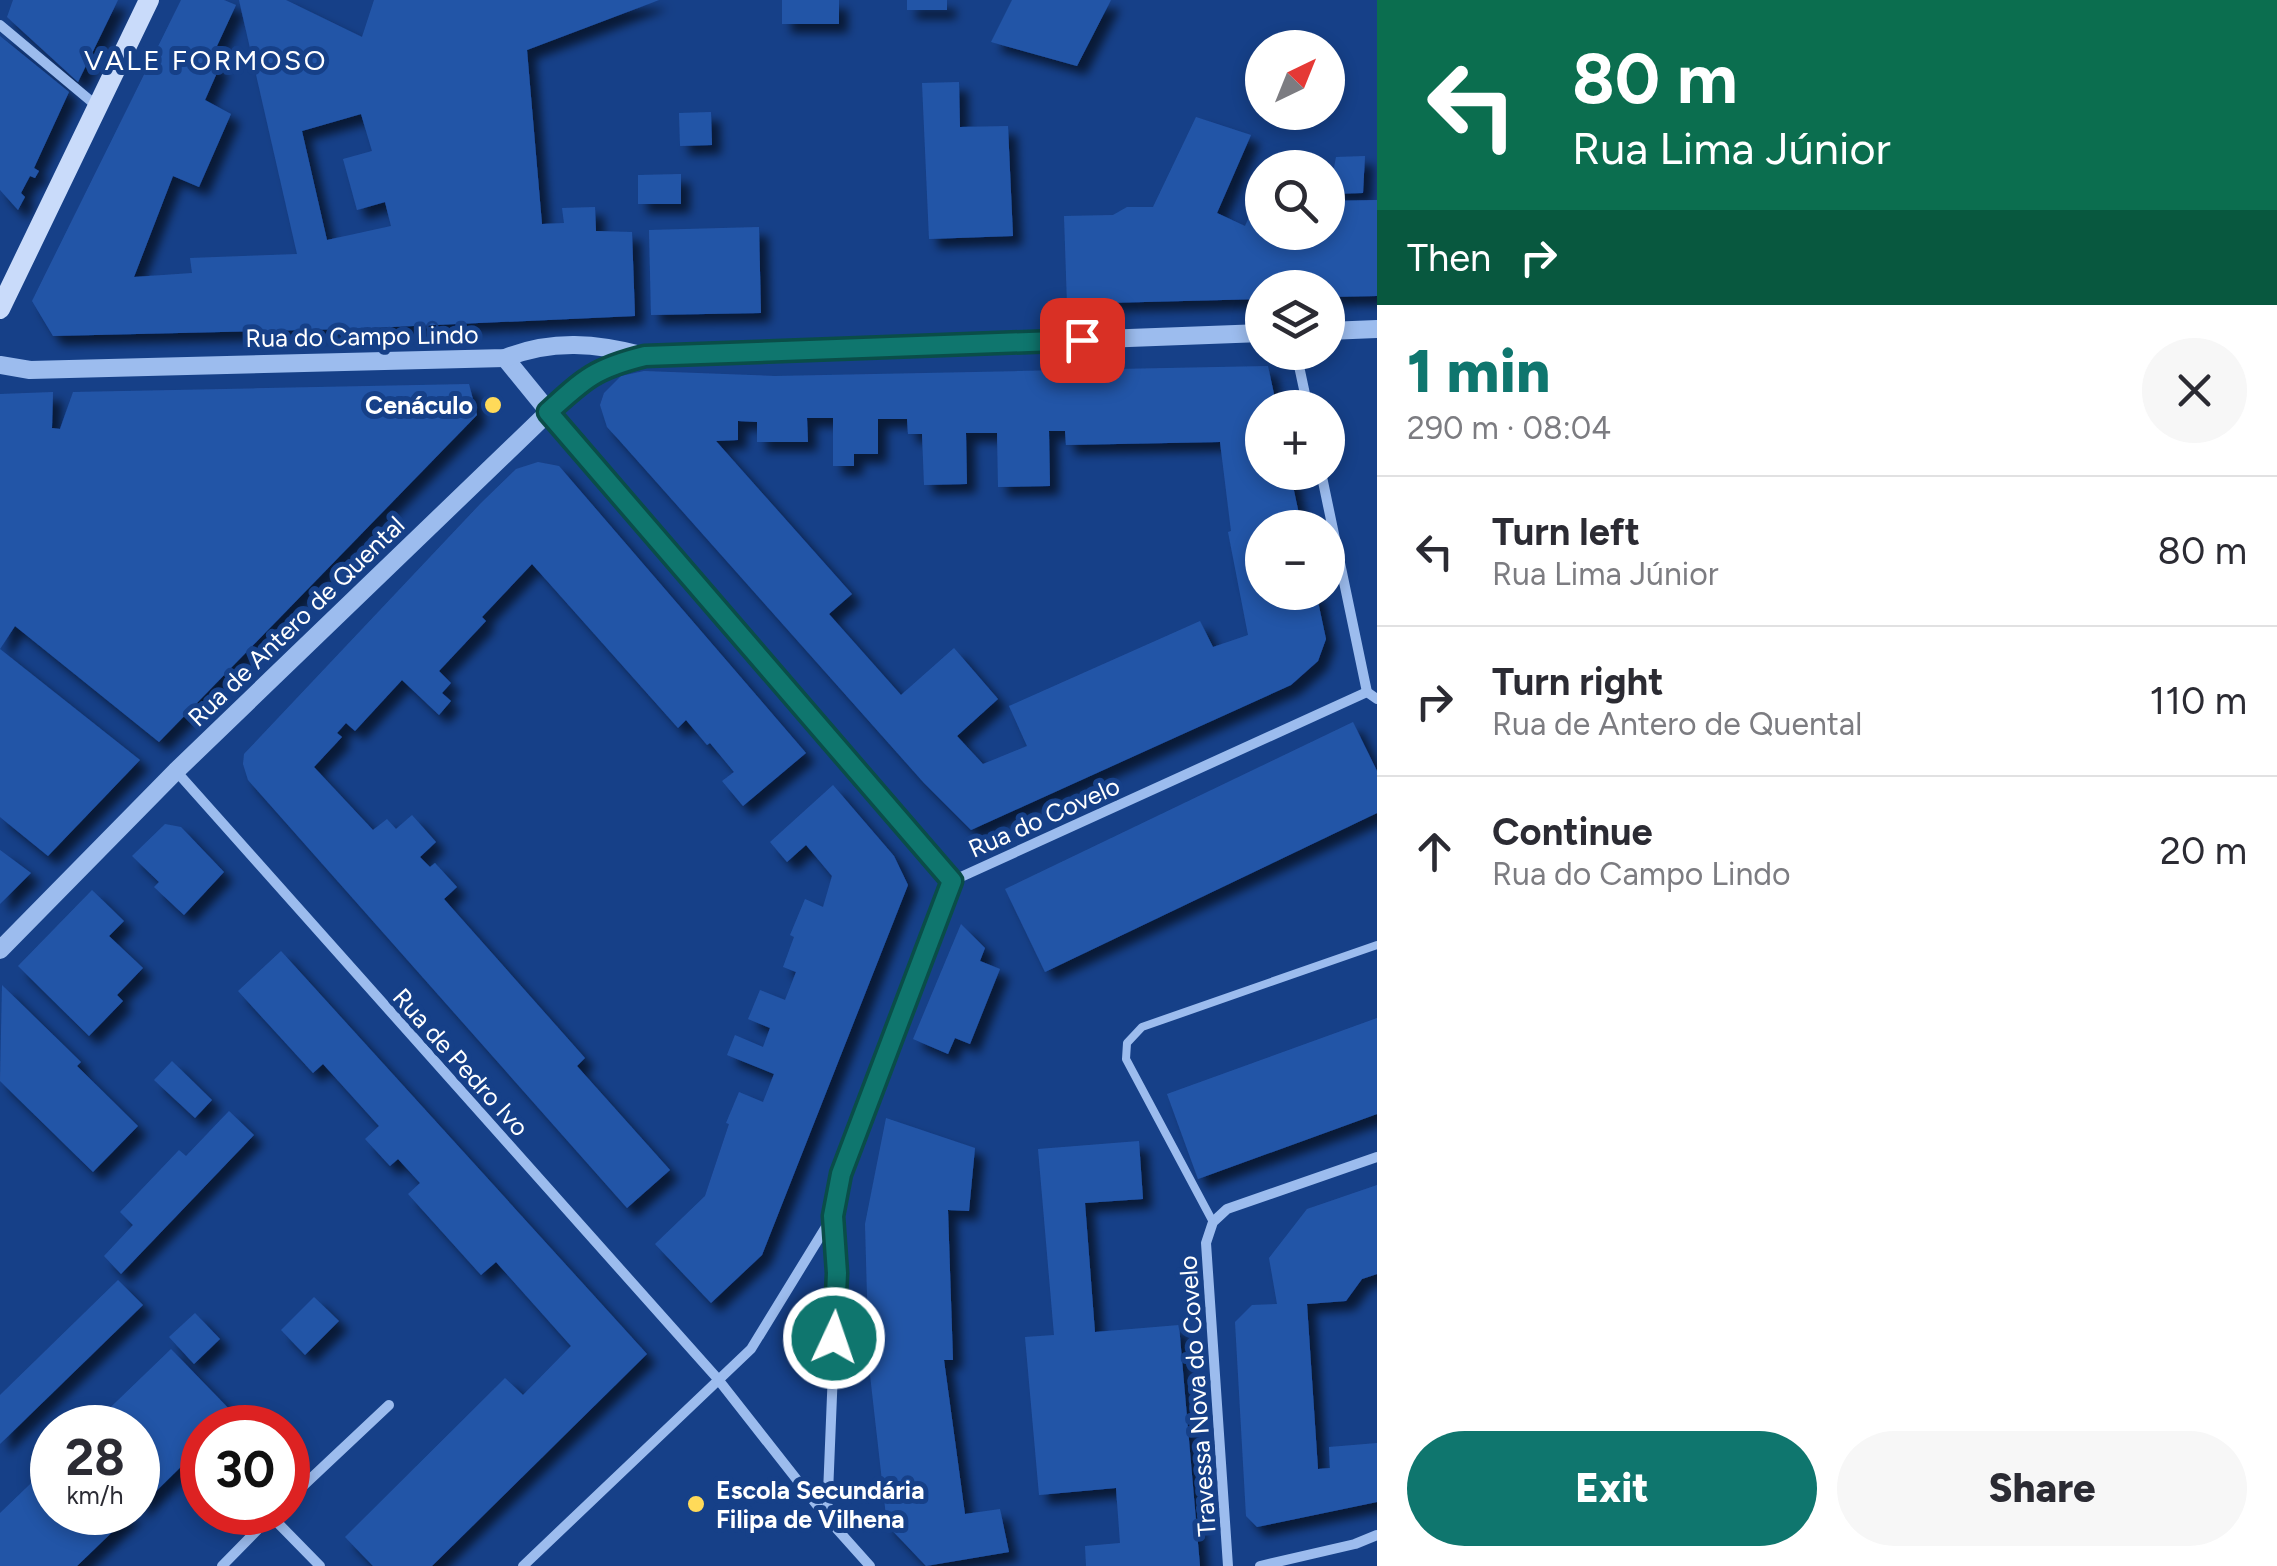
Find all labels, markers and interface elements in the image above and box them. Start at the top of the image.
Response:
north arrow [1245,30,1345,130]
map controls [1245,30,1345,610]
text: 80 m [1572,36,1738,121]
icon: left [1407,40,1537,170]
district label: VALE FORMOSO [84,43,328,77]
text: Rua Lima Júnior [1572,121,1891,175]
button: search [1245,150,1345,250]
icon: right [1511,230,1566,285]
text: Then [1407,235,1491,281]
button: layers [1245,270,1345,370]
pin [1040,298,1125,383]
icon: arrive [1055,313,1110,368]
street label: Rua do Campo Lindo [245,319,479,353]
text: 1 min [1407,335,1550,407]
button: close [2142,338,2247,443]
place label: Cenáculo [365,390,473,420]
button: + [1245,390,1345,490]
marker: Cenáculo [482,394,504,416]
text: 290 m · 08:04 [1407,409,1611,447]
text: Turn left [1492,509,1640,555]
street label: Rua de Antero de Quental [182,510,410,732]
button: − [1245,510,1345,610]
icon: left [1407,524,1462,579]
text: 80 m [2158,528,2247,574]
text: Rua Lima Júnior [1492,555,1719,593]
text: Turn right [1492,659,1664,705]
icon: right [1407,674,1462,729]
text: 110 m [2150,678,2247,724]
text: Rua de Antero de Quental [1492,705,1862,743]
street label: Rua do Covelo [964,770,1124,864]
text: Continue [1492,809,1653,855]
icon: ahead [1407,824,1462,879]
text: 20 m [2160,828,2247,874]
text: Rua do Campo Lindo [1492,855,1791,893]
street label: Rua de Pedro Ivo [387,982,535,1142]
street label: Travessa Nova do Covelo [1172,1255,1222,1537]
position arrow [782,1286,886,1390]
speed limit sign: 30 [180,1405,310,1535]
text: 28 [65,1427,125,1488]
button: Exit [1407,1431,1817,1546]
button: Share [1837,1431,2247,1546]
place label: Escola Secundária Filipa de Vilhena [716,1475,924,1534]
text: km/h [66,1480,124,1510]
marker: Escola Secundária Filipa de Vilhena [685,1493,707,1515]

